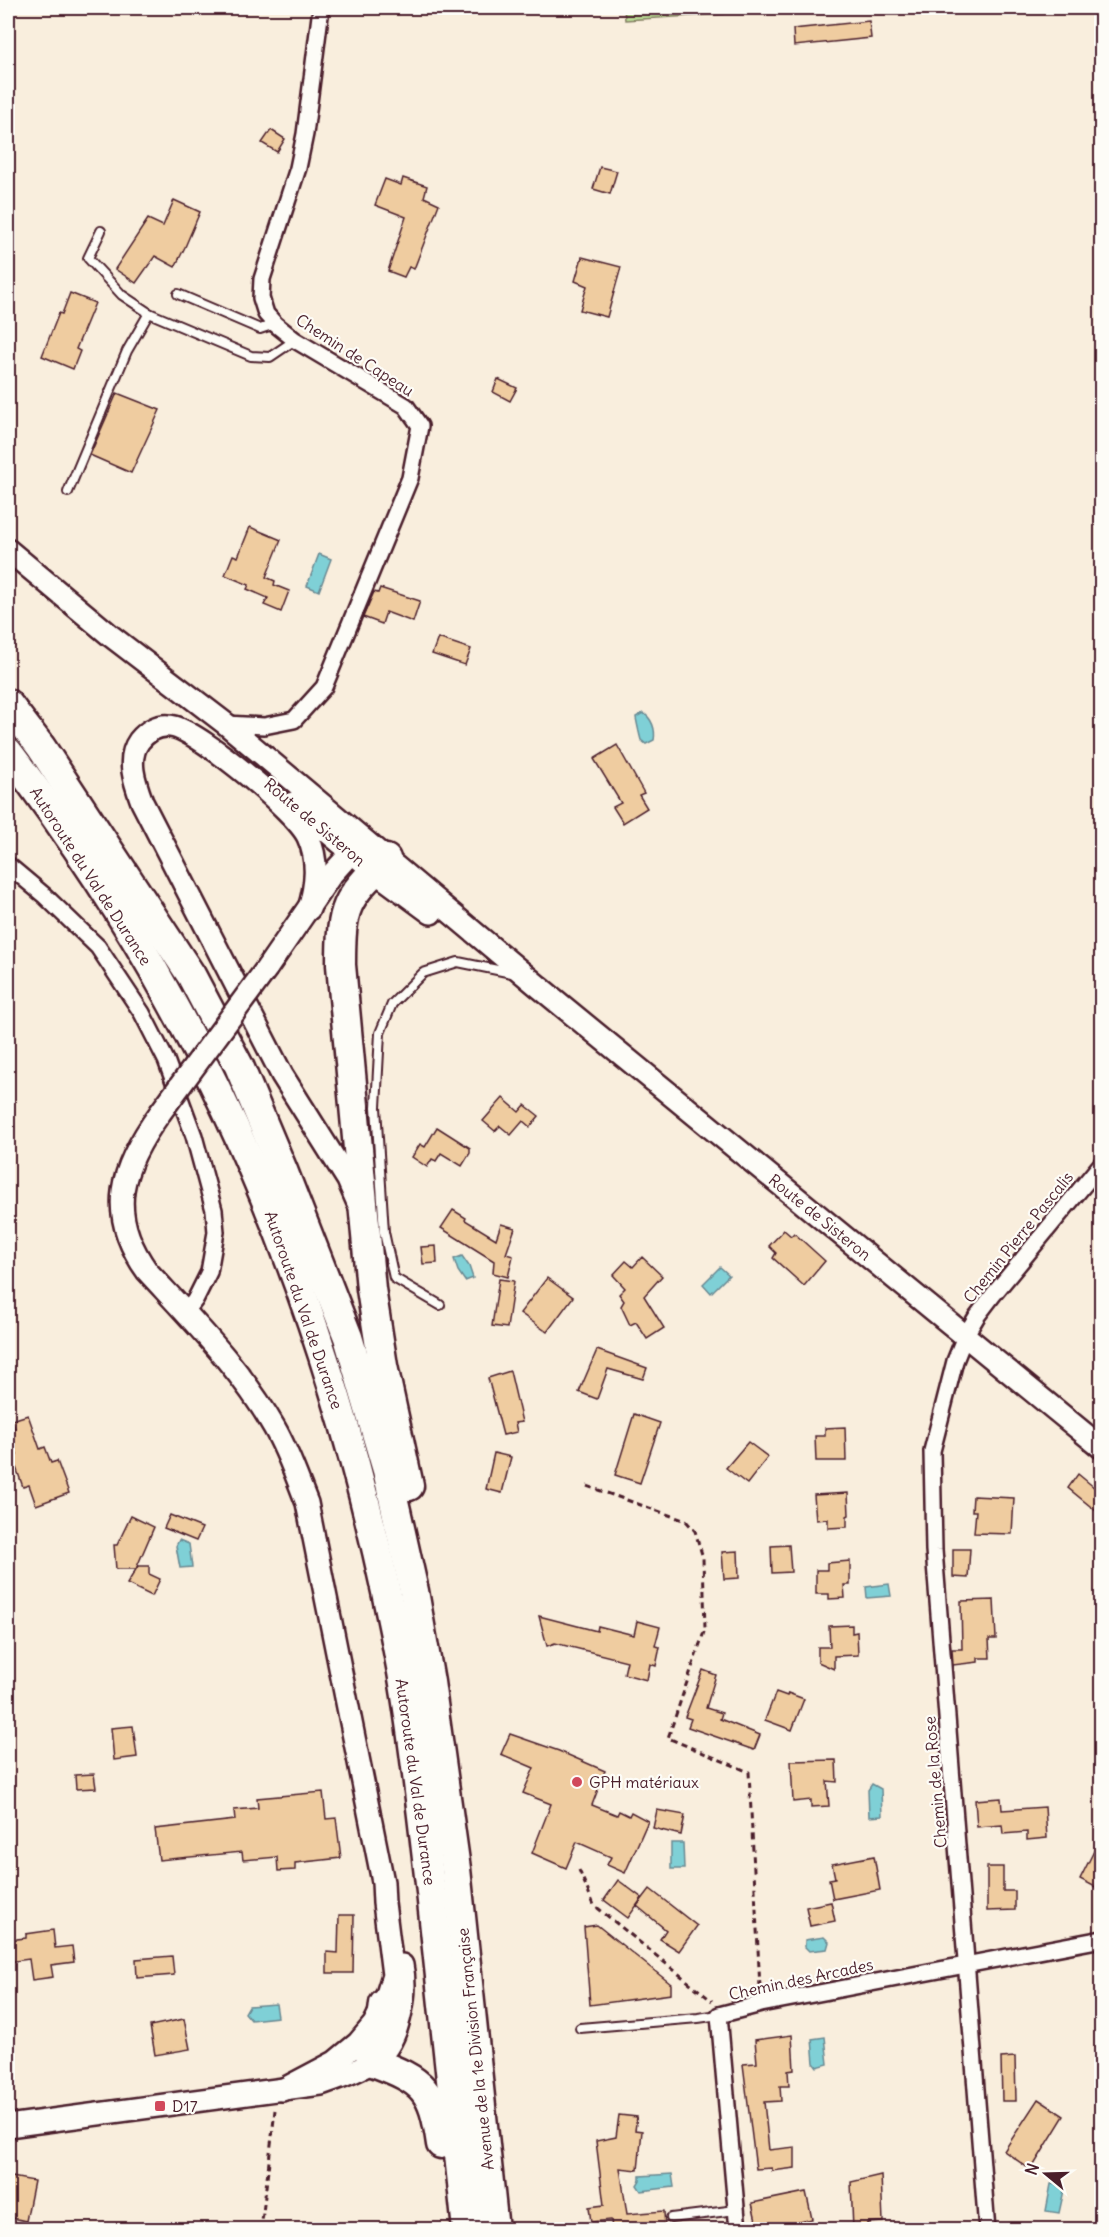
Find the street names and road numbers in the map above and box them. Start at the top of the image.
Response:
street label: Chemin de Capeau [292,309,418,401]
street label: Route de Sisteron [260,774,370,870]
street label: Autoroute du Val de Durance [26,783,156,969]
street label: Chemin Pierre Pascalis [959,1167,1077,1307]
street label: Route de Sisteron [765,1170,875,1264]
street label: Autoroute du Val de Durance [261,1208,347,1412]
street label: Autoroute du Val de Durance [392,1677,440,1887]
street label: Chemin de la Rose [919,1715,951,1849]
street label: Avenue de la 1e Division Française [452,1927,498,2171]
street label: Chemin des Arcades [727,1954,875,2004]

